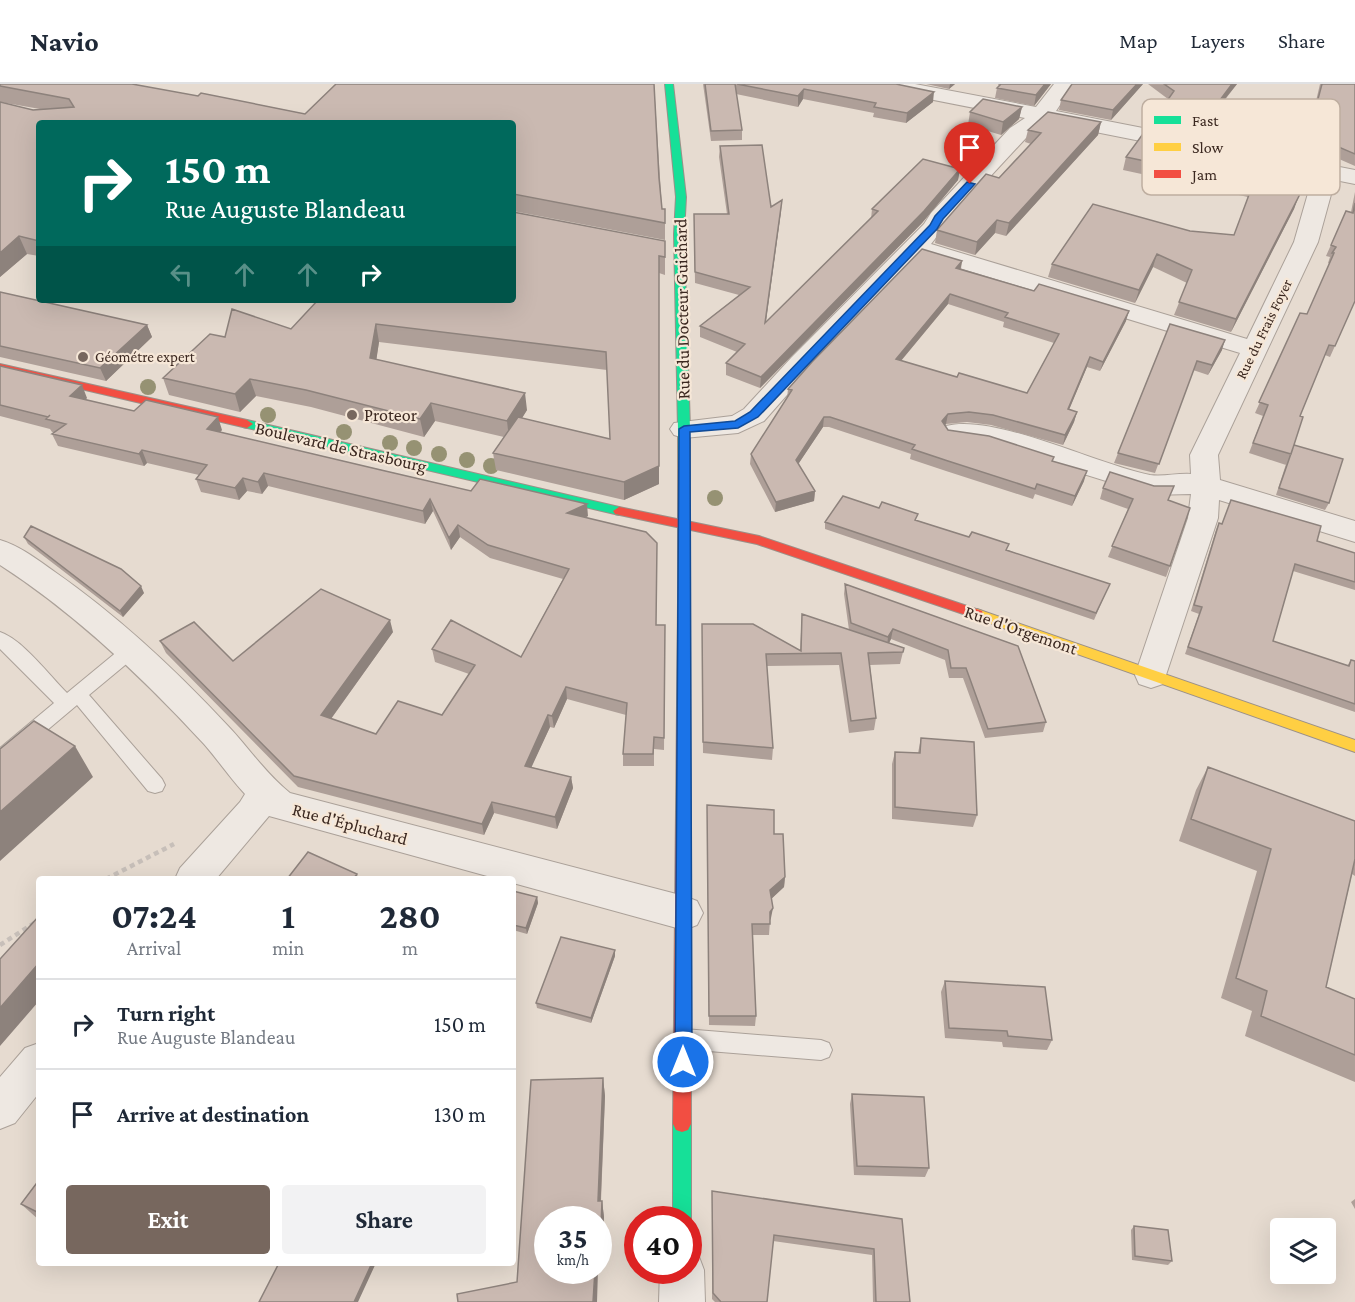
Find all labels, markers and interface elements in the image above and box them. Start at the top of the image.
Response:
text: Navio [30,26,99,57]
text: Map [1119,29,1158,53]
text: Layers [1191,29,1245,53]
text: Share [1278,29,1325,53]
legend [1142,99,1340,195]
text: Fast [1192,112,1219,129]
pin [944,122,995,184]
icon: arrive [953,131,986,164]
text: Slow [1192,139,1224,156]
icon: right [66,144,144,222]
text: 150 m [165,145,270,192]
text: Jam [1190,166,1217,184]
text: Rue Auguste Blandeau [165,194,406,224]
street label: Rue du Docteur Guichard [670,218,694,400]
icon: left [165,258,198,291]
icon: ahead [228,258,261,291]
icon: ahead [291,258,324,291]
icon: right [354,258,387,291]
street label: Rue du Frais Foyer [1233,276,1296,382]
place label: Géométre expert [95,349,196,366]
marker: Géométre expert [76,350,90,364]
place label: Proteor [364,405,418,425]
marker: Proteor [345,408,359,422]
street label: Boulevard de Strasbourg [253,418,429,477]
street label: Rue d'Orgemont [962,601,1081,659]
street label: Rue d'Épluchard [290,799,410,849]
text: 07:24 [111,896,197,936]
text: 1 [281,896,295,936]
text: 280 [380,896,441,936]
text: Arrival [127,937,181,959]
text: min [272,937,304,959]
text: m [402,937,418,959]
text: Turn right [117,1001,215,1026]
icon: right [66,1008,99,1041]
text: 150 m [434,1012,486,1037]
text: Rue Auguste Blandeau [117,1026,295,1048]
position arrow [651,1030,715,1094]
icon: arrive [66,1098,99,1131]
text: Arrive at destination [117,1102,309,1127]
text: 130 m [434,1102,486,1127]
button: Exit [66,1185,270,1254]
button: Share [282,1185,486,1254]
speed limit sign: 40 [624,1206,702,1284]
map controls [1270,1218,1336,1284]
button: layers [1270,1218,1336,1284]
text: 35 [558,1221,588,1254]
text: km/h [557,1252,589,1268]

